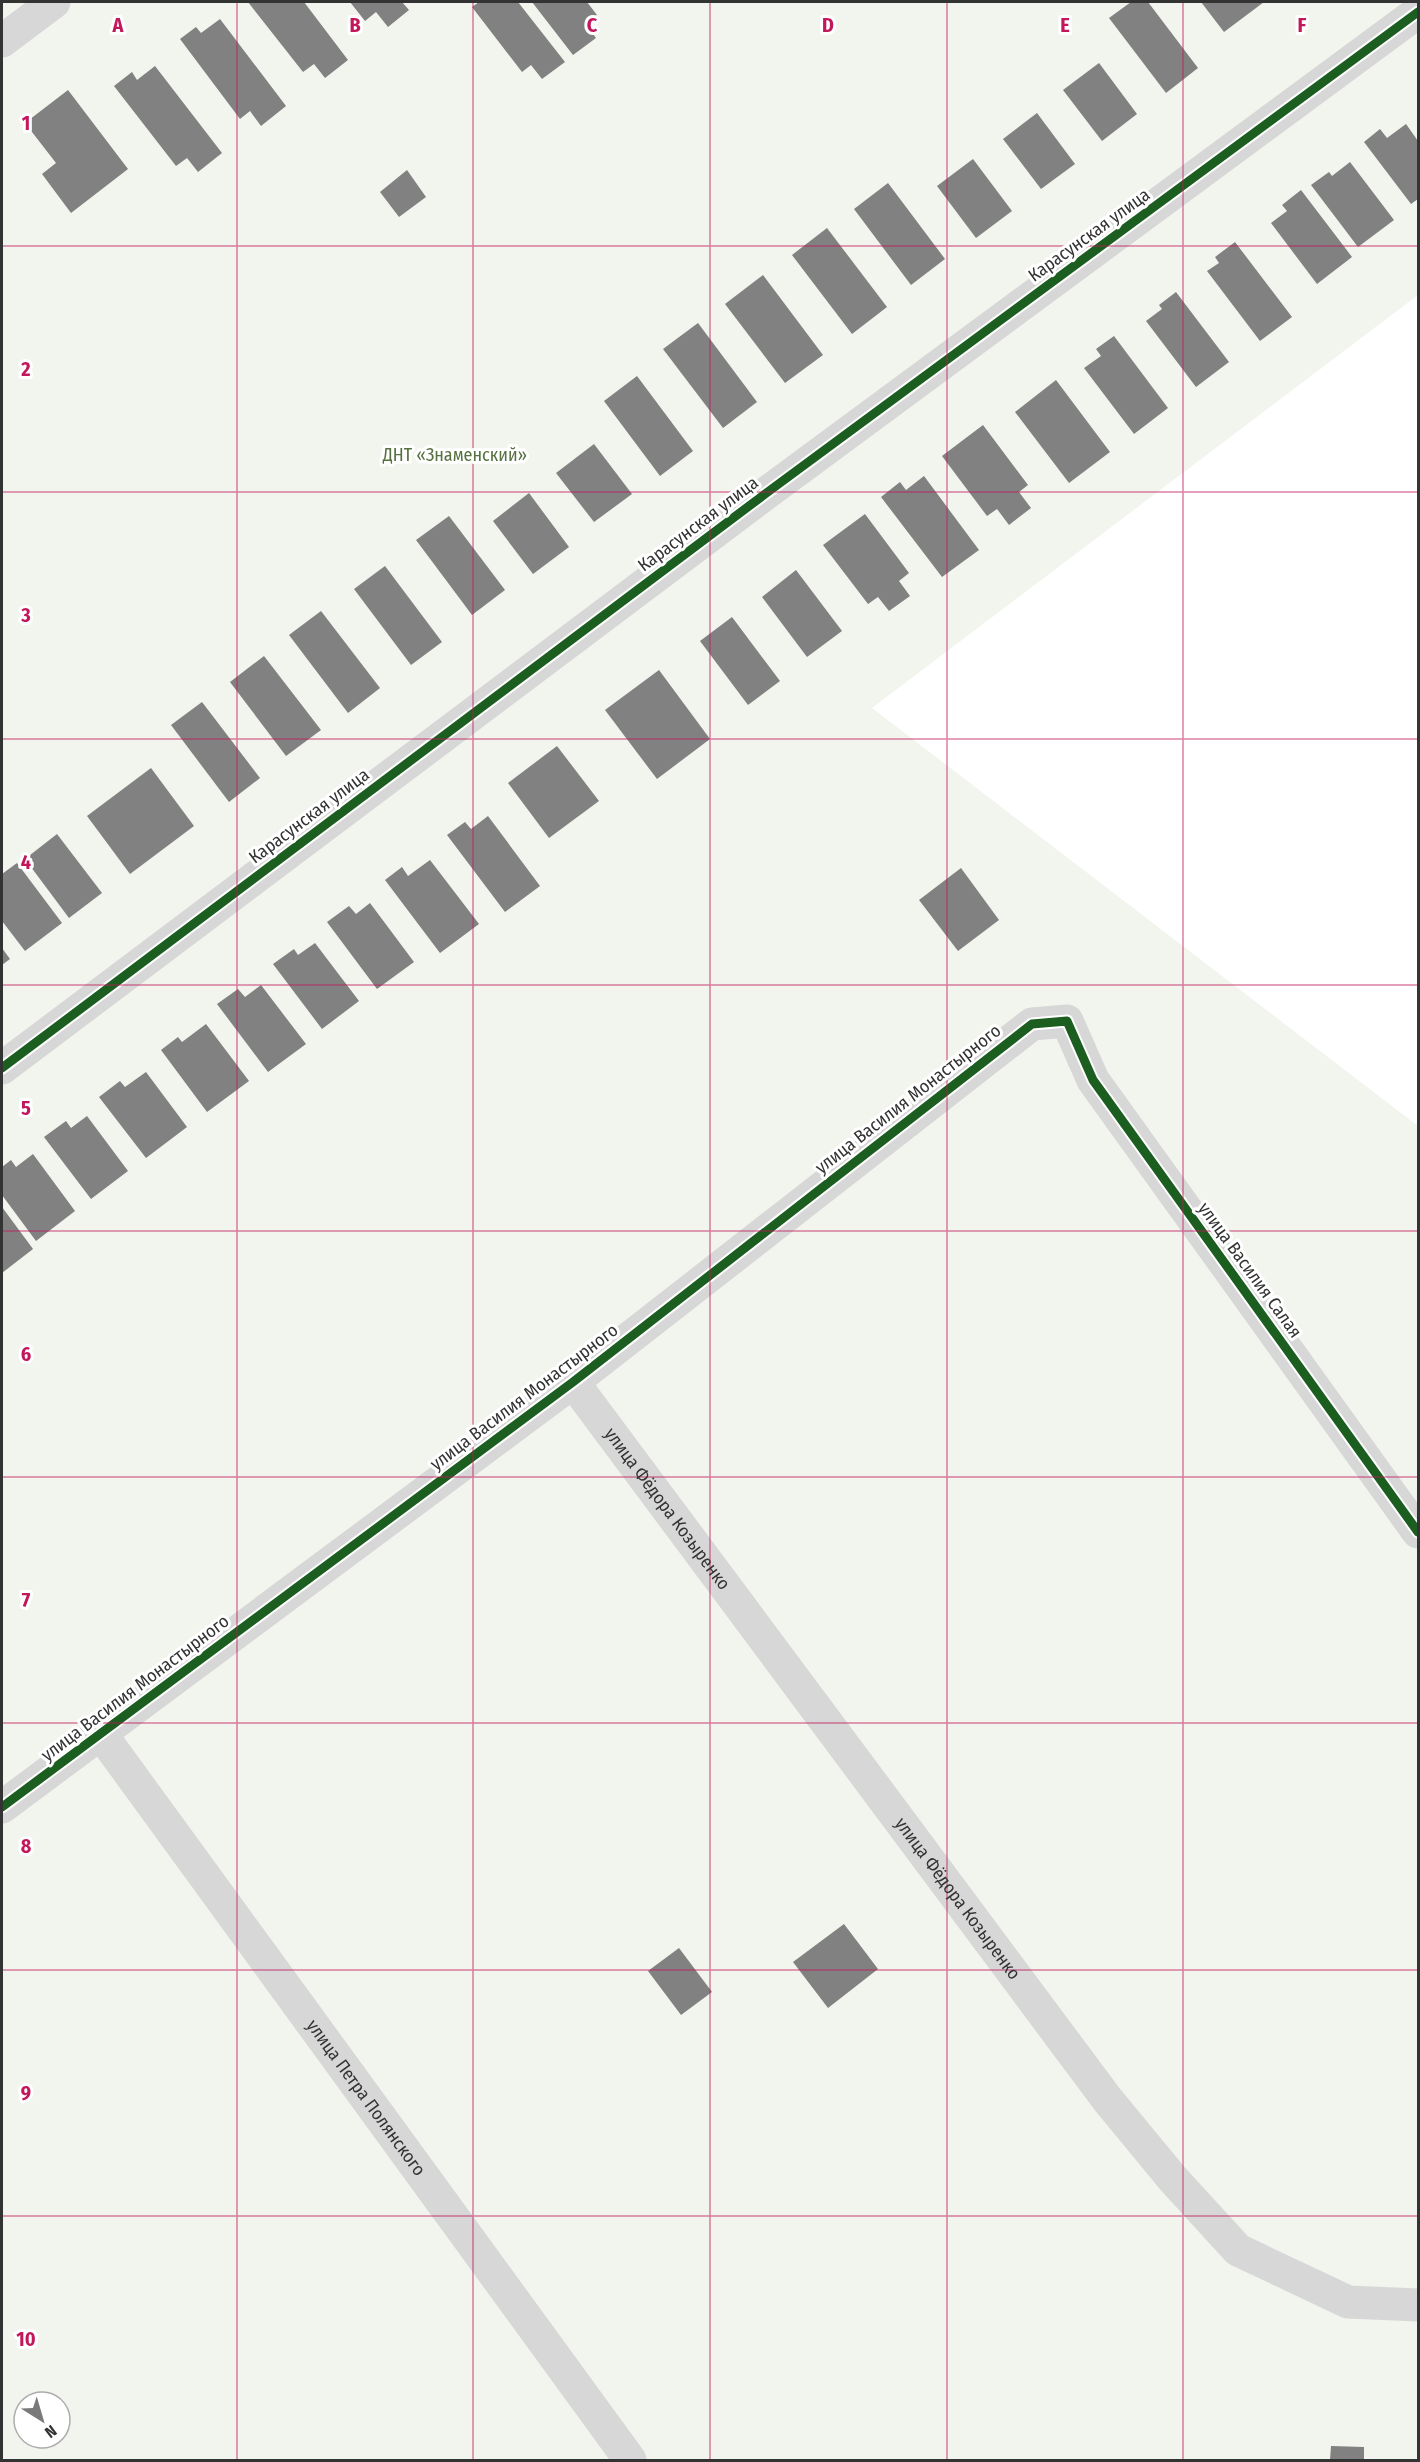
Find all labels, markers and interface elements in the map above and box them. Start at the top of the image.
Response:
text: A [112,13,125,37]
text: B [349,13,361,37]
text: C [587,13,598,37]
text: D [822,13,834,37]
text: E [1060,13,1070,37]
text: F [1298,13,1307,37]
text: 1 [22,111,30,135]
street label: Карасунская улица [1024,183,1154,286]
text: 2 [20,357,31,381]
park label: ДНТ «Знаменский» [382,444,527,466]
street label: Карасунская улица [634,472,763,576]
text: 3 [20,603,31,627]
street label: Карасунская улица [245,764,374,868]
text: 4 [21,850,31,874]
street label: улица Василия Монастырного [811,1020,1005,1178]
text: 5 [21,1096,31,1120]
street label: улица Василия Салая [1193,1198,1307,1342]
street label: улица Василия Монастырного [426,1319,622,1475]
text: 6 [21,1342,31,1366]
street label: улица Фёдора Козыренко [600,1423,735,1594]
text: 7 [22,1588,31,1612]
street label: улица Василия Монастырного [37,1610,233,1766]
street label: улица Фёдора Козыренко [890,1813,1025,1984]
text: 8 [21,1834,32,1858]
street label: улица Петра Полянского [302,2015,430,2180]
text: 9 [21,2081,31,2105]
text: 10 [16,2327,36,2351]
north arrow [12,2390,72,2450]
text: N [41,2421,60,2442]

